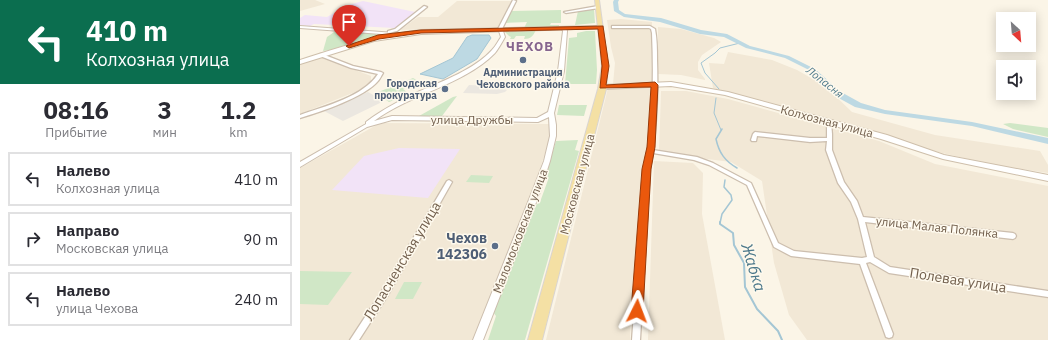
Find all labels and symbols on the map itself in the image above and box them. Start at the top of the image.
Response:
pin [332,5,366,46]
north arrow [996,12,1036,52]
district label: ЧЕХОВ [506,38,554,55]
marker: Администрация Чеховского района [518,55,528,65]
water label: Лопасня [803,63,847,101]
place label: Администрация Чеховского района [476,66,570,91]
place label: Городская прокуратура [374,77,437,102]
marker: Городская прокуратура [440,84,450,94]
street label: Колхозная улица [779,101,876,141]
street label: улица Дружбы [431,112,513,127]
street label: Московская улица [556,131,598,236]
street label: Маломосковская улица [489,166,551,295]
street label: Лопасненская улица [359,198,445,324]
street label: улица Малая Полянка [875,213,999,241]
place label: Чехов 142306 [437,229,487,263]
water label: Жабка [737,239,771,294]
marker: Чехов 142306 [490,241,500,251]
street label: Полевая улица [908,263,1008,297]
position arrow [616,290,658,332]

